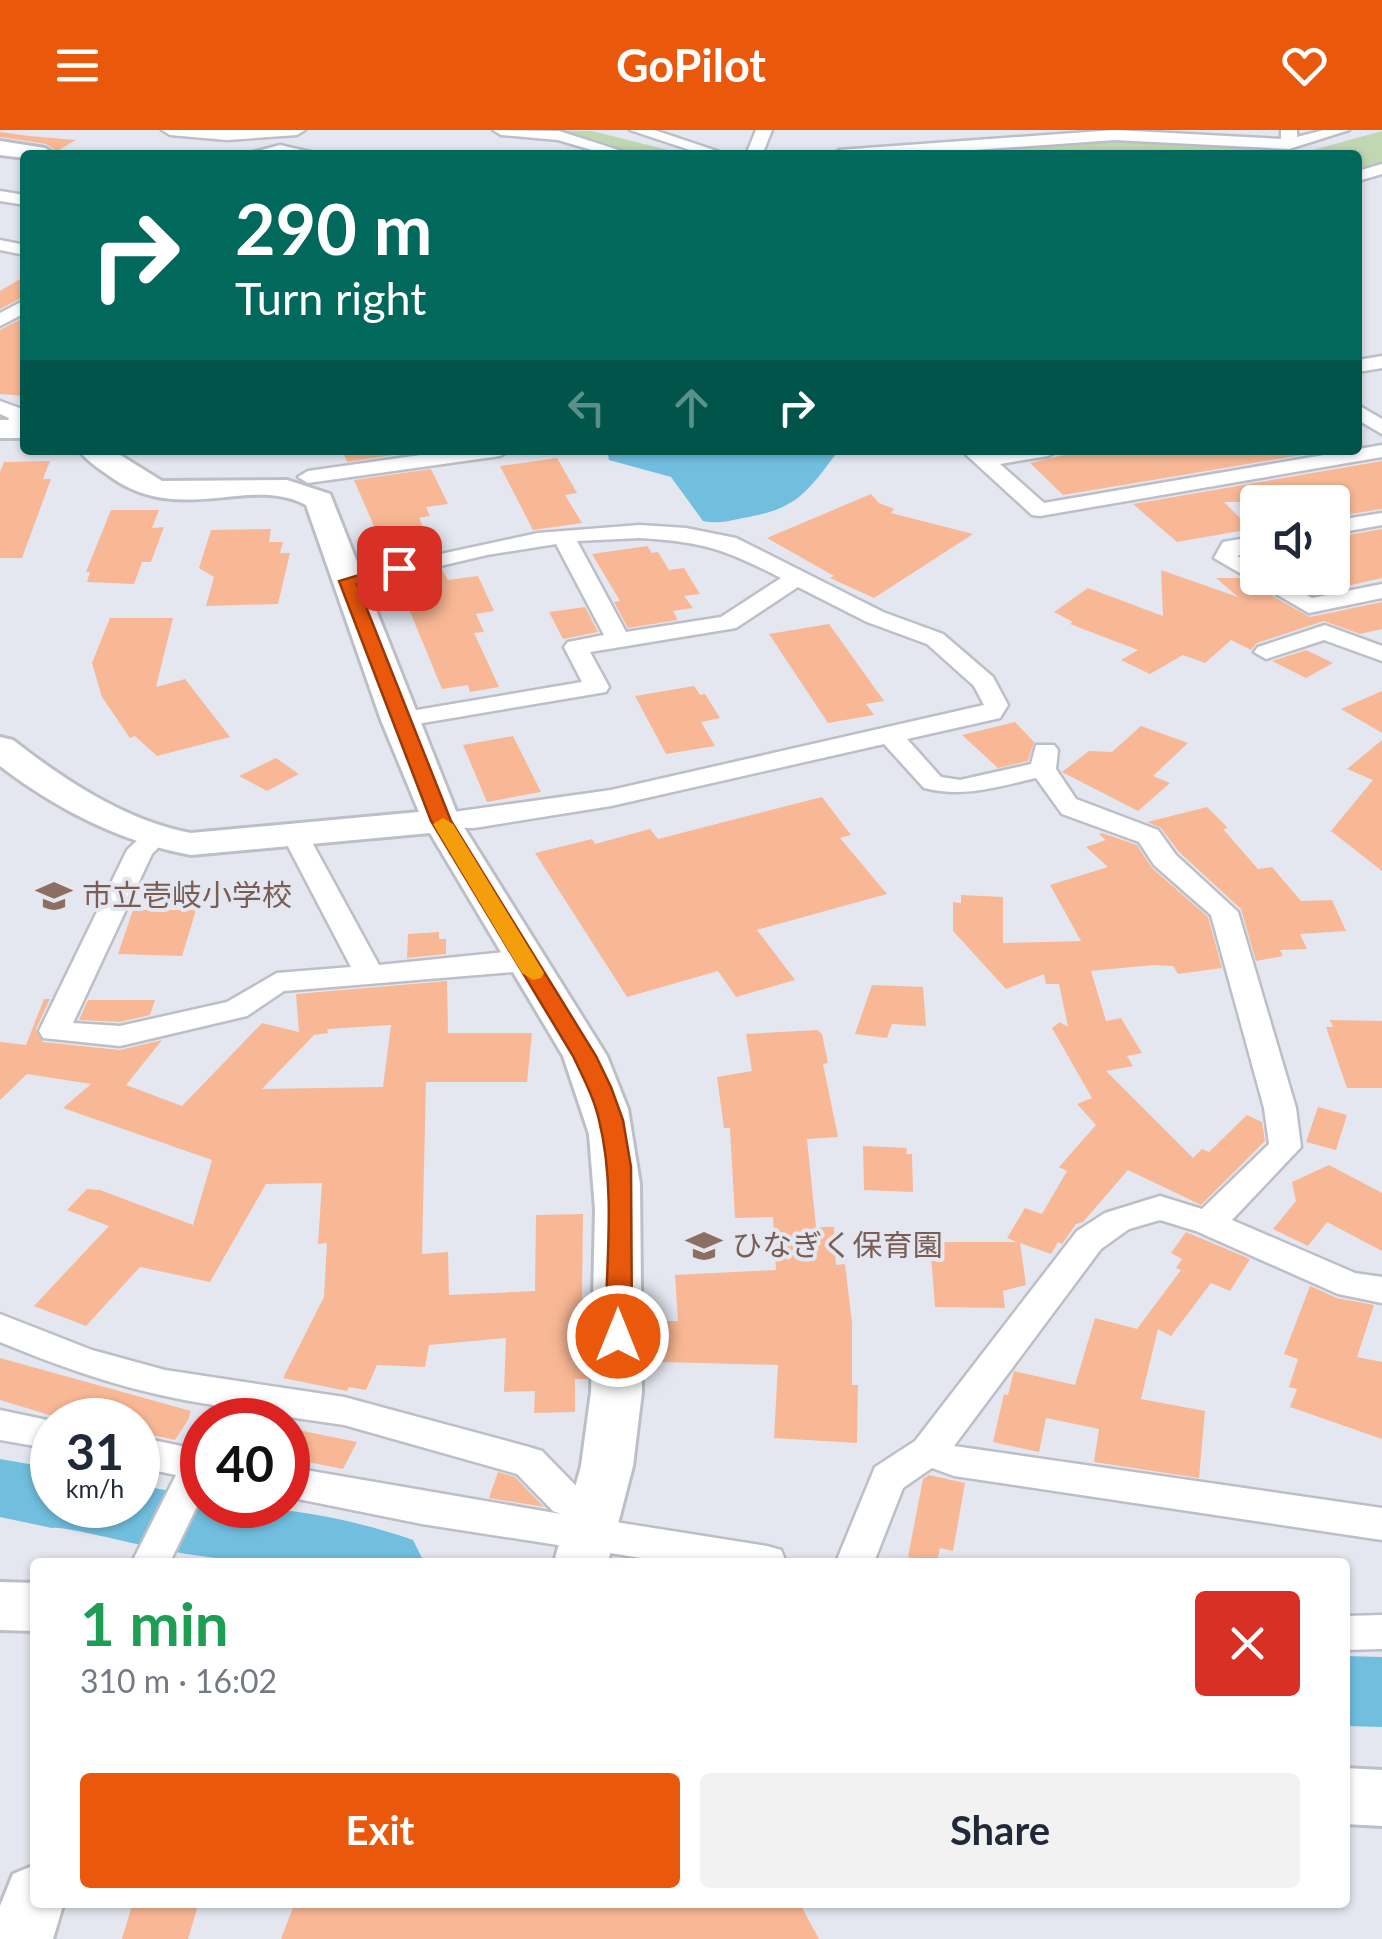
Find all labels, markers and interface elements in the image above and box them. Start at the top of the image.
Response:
icon: menu [50,38,105,93]
text: GoPilot [616,38,766,92]
icon: heart [1277,38,1332,93]
text: 290 m [235,186,432,270]
icon: right [70,190,200,320]
text: Turn right [235,271,426,325]
icon: left [559,380,614,435]
icon: ahead [664,380,719,435]
icon: right [769,380,824,435]
map controls [1240,485,1350,595]
button: sound [1240,485,1350,595]
pin [357,526,442,611]
icon: arrive [372,541,427,596]
place label: 市立壱岐小学校 [82,876,292,912]
school or university icon: 市立壱岐小学校 [35,877,73,915]
place label: ひなぎく保育園 [732,1226,943,1262]
school or university icon: ひなぎく保育園 [685,1227,723,1265]
position arrow [566,1284,670,1388]
speed limit sign: 40 [180,1398,310,1528]
text: 31 [66,1421,124,1481]
text: km/h [66,1473,124,1503]
text: 1 min [80,1587,229,1659]
button: close [1195,1591,1300,1696]
text: 310 m · 16:02 [80,1661,277,1700]
button: Exit [80,1773,680,1888]
button: Share [700,1773,1300,1888]

